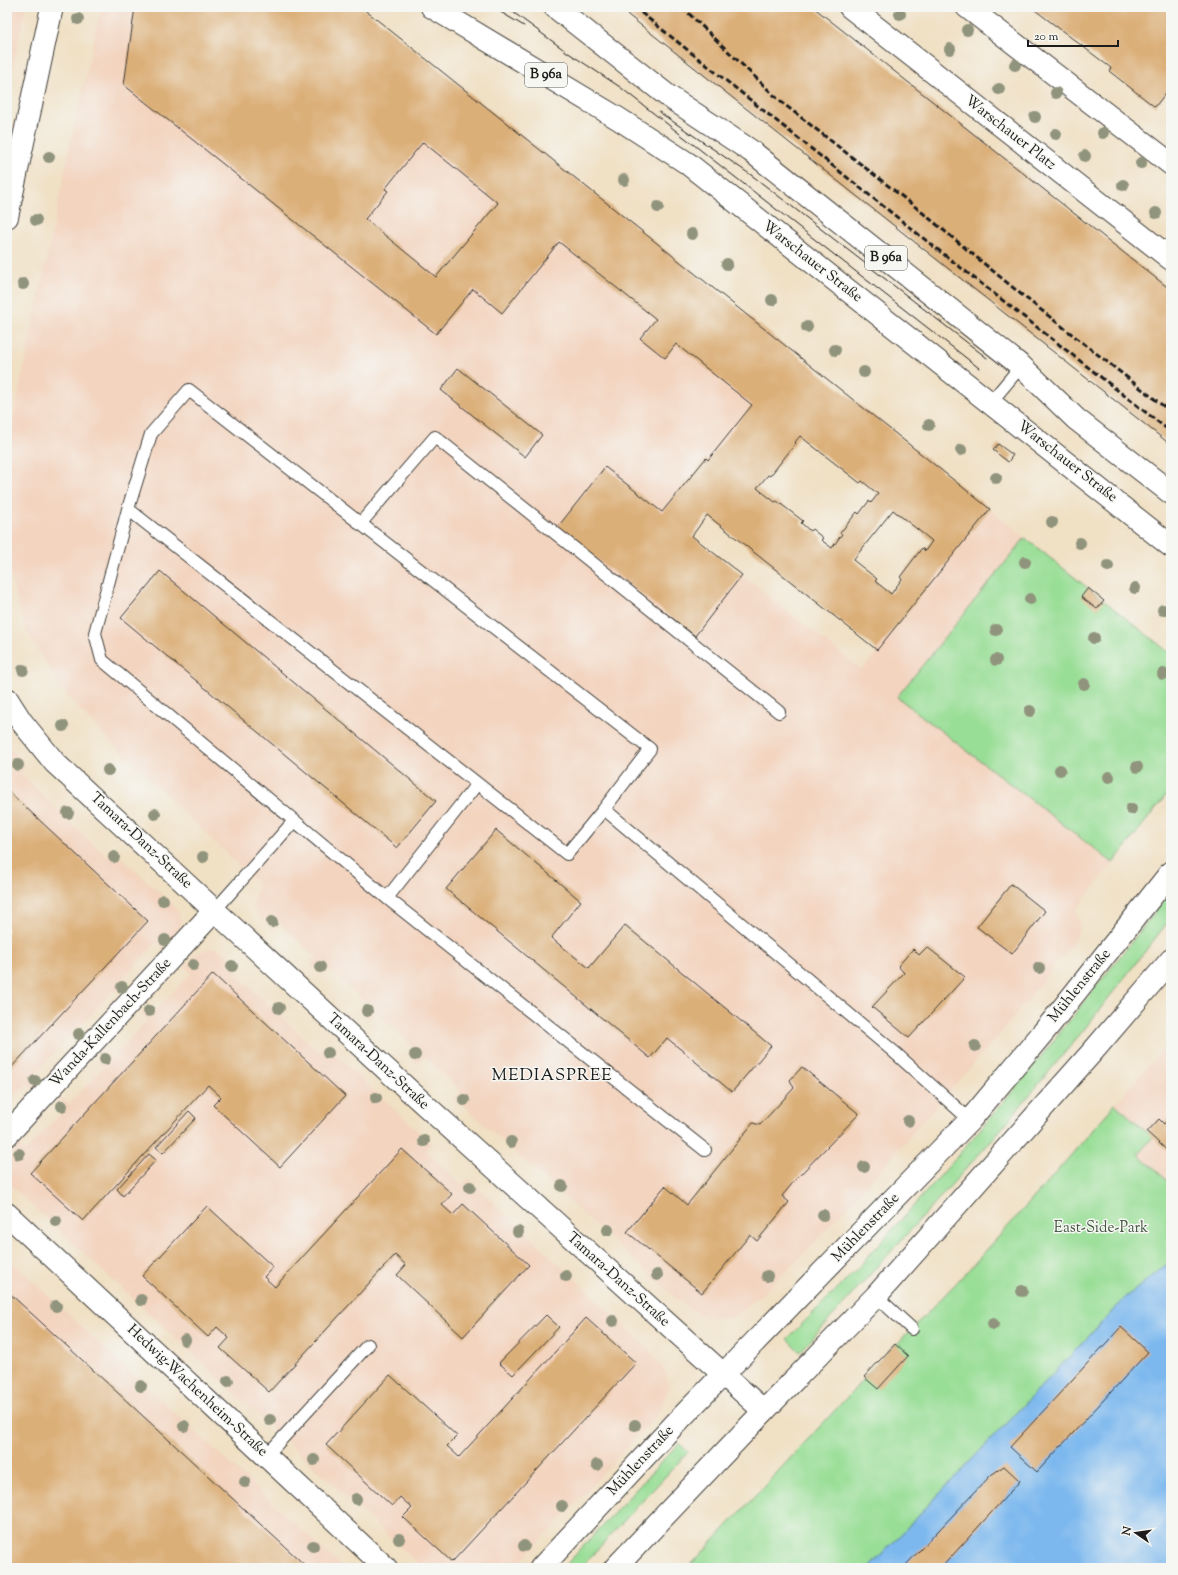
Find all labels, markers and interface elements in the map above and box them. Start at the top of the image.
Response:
scale bar [1028,22,1118,48]
text: 20 m [1034,28,1059,46]
road number: B 96a [525,63,567,87]
street label: Warschauer Platz [960,91,1060,176]
street label: Warschauer Straße [757,216,867,308]
road number: B 96a [865,246,907,270]
street label: Warschauer Straße [1012,416,1122,508]
street label: Tamara-Danz-Straße [85,788,197,894]
street label: Mühlenstraße [1044,945,1116,1027]
street label: Wanda-Kallenbach-Straße [45,954,177,1092]
street label: Tamara-Danz-Straße [322,1009,434,1115]
district label: MEDIASPREE [492,1064,612,1088]
street label: Mühlenstraße [827,1189,905,1267]
park label: East-Side-Park [1054,1218,1148,1239]
street label: Tamara-Danz-Straße [562,1228,674,1332]
street label: Hedwig-Wachenheim-Straße [122,1320,272,1462]
street label: Mühlenstraße [603,1421,679,1501]
north arrow [1116,1513,1156,1553]
text: N [1118,1525,1136,1538]

